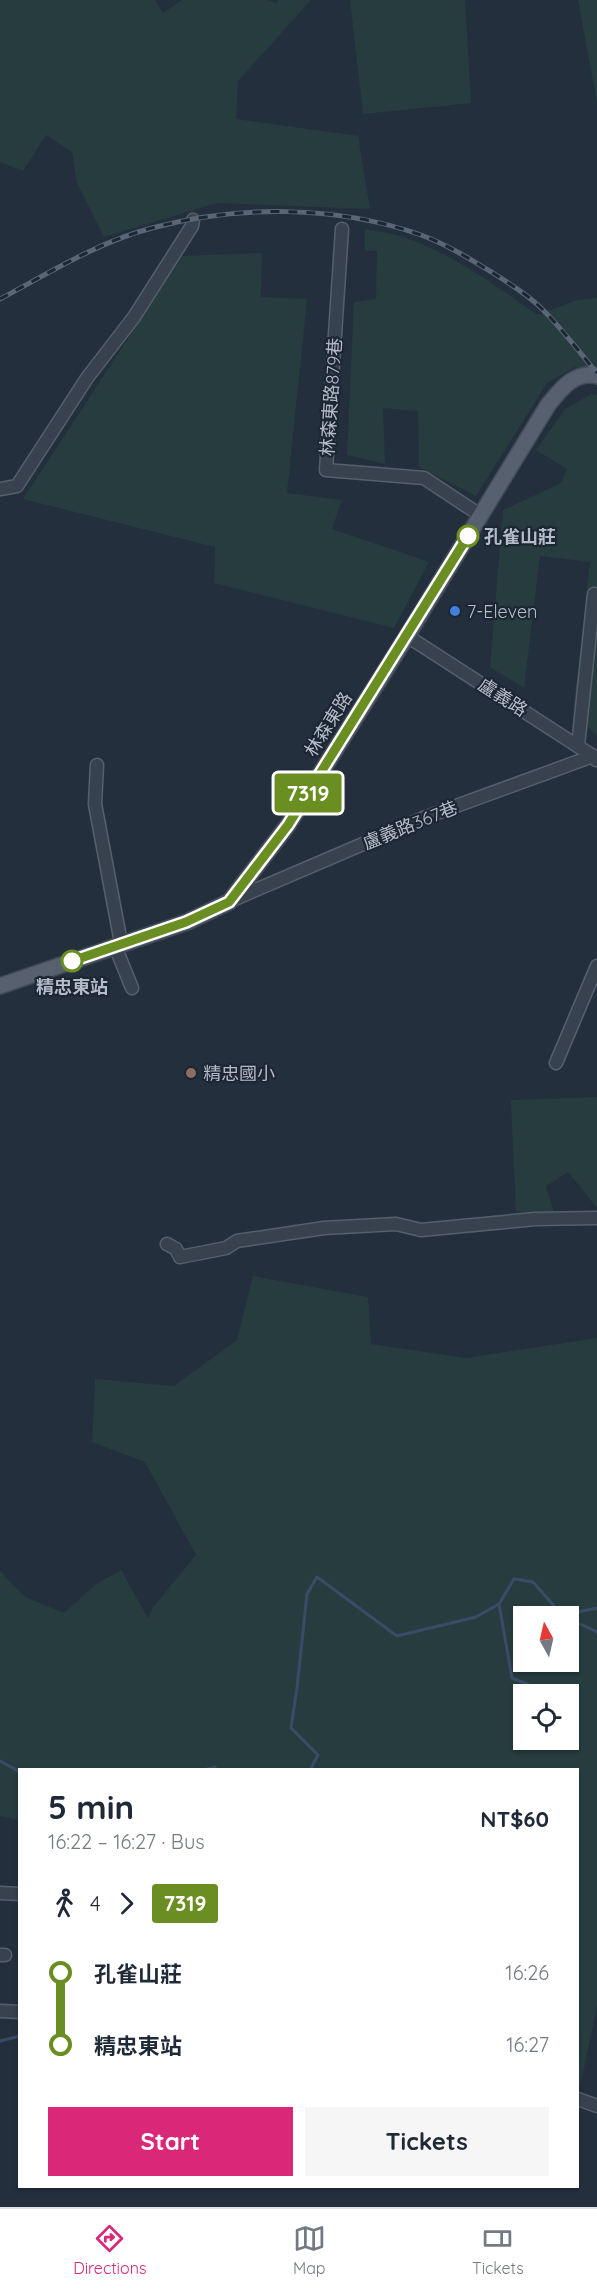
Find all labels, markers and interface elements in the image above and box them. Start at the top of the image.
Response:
street label: 林森東路879巷 [315,337,347,457]
marker: 孔雀山莊 [457,525,479,547]
place label: 孔雀山莊 [484,525,556,548]
place label: 7-Eleven [467,600,538,623]
marker: 7-Eleven [448,604,462,618]
street label: 盧義路 [474,673,532,721]
street label: 林森東路 [299,687,357,761]
line badge: 7319 [266,774,350,812]
text: 7319 [287,780,329,806]
street label: 盧義路367巷 [359,796,461,854]
marker: 精忠東站 [61,950,83,972]
place label: 精忠東站 [36,975,108,998]
place label: 精忠國小 [203,1062,275,1085]
marker: 精忠國小 [184,1066,198,1080]
north arrow [513,1606,579,1672]
map controls [513,1606,579,1750]
button: locate [513,1684,579,1750]
text: 5 min [48,1786,134,1827]
text: NT$60 [480,1805,549,1833]
text: 16:22 – 16:27 · Bus [48,1829,205,1854]
icon: walk [48,1887,81,1920]
icon: forward [110,1887,143,1920]
text: 7319 [164,1890,206,1916]
text: 4 [90,1891,101,1916]
text: 孔雀山莊 [94,1960,182,1988]
text: 16:26 [505,1960,549,1985]
text: 精忠東站 [94,2032,182,2060]
text: 16:27 [506,2032,549,2057]
button: Start [48,2107,293,2176]
button: Tickets [305,2107,549,2176]
tab: Directions [73,2222,146,2278]
tab: Map [293,2222,326,2278]
tab: Tickets [472,2222,524,2278]

